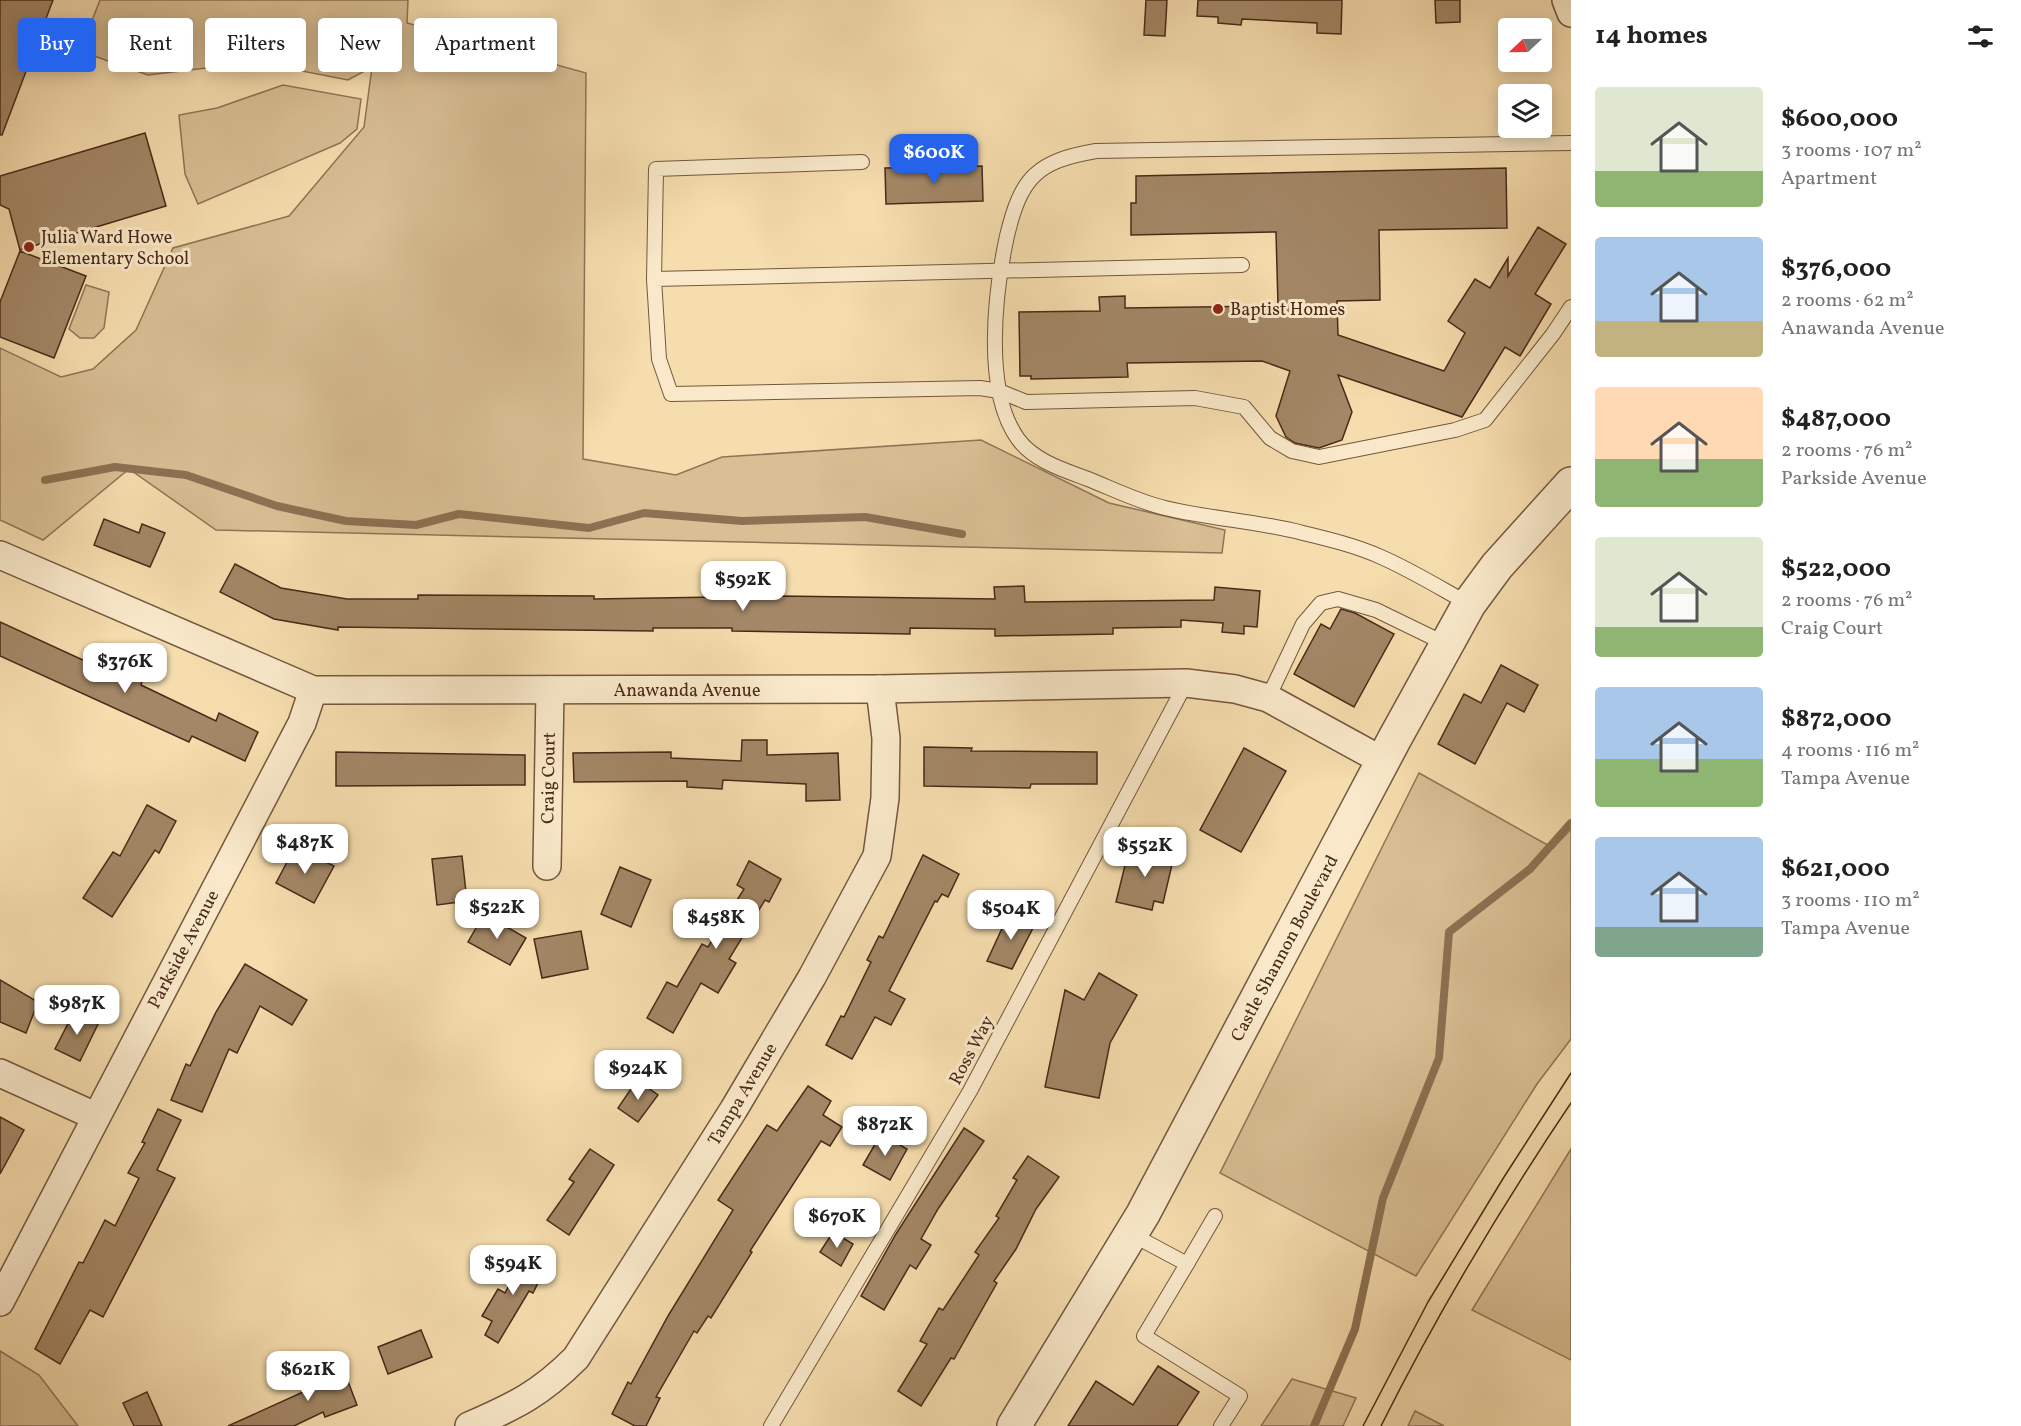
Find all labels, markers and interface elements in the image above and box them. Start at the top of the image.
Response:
chip: Buy [18,18,96,72]
chip: Rent [108,18,193,72]
chip: Filters [205,18,306,72]
chip: New [318,18,402,72]
chip: Apartment [414,18,557,72]
north arrow [1498,18,1552,72]
map controls [1498,18,1552,138]
text: 14 homes [1595,18,1708,54]
icon: filters [1964,20,1997,53]
button: layers [1498,84,1552,138]
text: $600,000 [1781,101,1898,137]
icon: home [1643,111,1715,183]
pin: $600K [892,134,976,185]
text: 3 rooms · 107 m² [1781,137,1922,165]
text: $600K [903,139,965,167]
text: Apartment [1781,165,1877,193]
place label: Julia Ward Howe Elementary School [41,226,189,272]
marker: Julia Ward Howe Elementary School [22,240,36,254]
text: $376,000 [1781,251,1891,287]
icon: home [1643,261,1715,333]
text: 2 rooms · 62 m² [1781,287,1914,315]
place label: Baptist Homes [1230,298,1345,323]
marker: Baptist Homes [1211,302,1225,316]
text: Anawanda Avenue [1781,315,1944,343]
text: $487,000 [1781,401,1891,437]
icon: home [1643,411,1715,483]
text: 2 rooms · 76 m² [1781,437,1913,465]
text: Parkside Avenue [1781,465,1927,493]
text: $522,000 [1781,551,1891,587]
pin: $592K [701,561,785,612]
icon: home [1643,561,1715,633]
text: $592K [715,566,771,594]
text: 2 rooms · 76 m² [1781,587,1913,615]
text: Craig Court [1781,615,1883,643]
pin: $376K [83,643,167,694]
text: $376K [97,648,153,676]
street label: Anawanda Avenue [613,679,761,704]
text: $872,000 [1781,701,1891,737]
icon: home [1643,711,1715,783]
street label: Craig Court [536,732,563,824]
text: 4 rooms · 116 m² [1781,737,1920,765]
text: Tampa Avenue [1781,765,1910,793]
pin: $487K [263,824,347,875]
pin: $552K [1103,827,1187,878]
text: $487K [276,829,334,857]
text: $552K [1117,832,1173,860]
street label: Castle Shannon Boulevard [1225,851,1345,1046]
text: $621,000 [1781,851,1890,887]
icon: home [1643,861,1715,933]
street label: Parkside Avenue [143,886,226,1013]
text: 3 rooms · 110 m² [1781,887,1920,915]
pin: $522K [455,889,539,940]
pin: $504K [969,890,1053,941]
text: $522K [469,894,525,922]
text: $504K [981,895,1041,923]
pin: $458K [674,899,758,950]
text: $458K [687,904,745,932]
text: Tampa Avenue [1781,915,1910,943]
pin: $987K [35,985,119,1036]
text: $987K [48,990,106,1018]
street label: Ross Way [944,1012,1001,1090]
street label: Tampa Avenue [703,1039,784,1151]
pin: $924K [596,1050,680,1101]
text: $924K [609,1055,667,1083]
pin: $872K [843,1106,927,1157]
text: $872K [857,1111,913,1139]
pin: $670K [795,1198,879,1249]
text: $670K [808,1203,866,1231]
pin: $594K [471,1245,555,1296]
text: $594K [484,1250,542,1278]
pin: $621K [266,1351,350,1402]
text: $621K [280,1356,336,1384]

